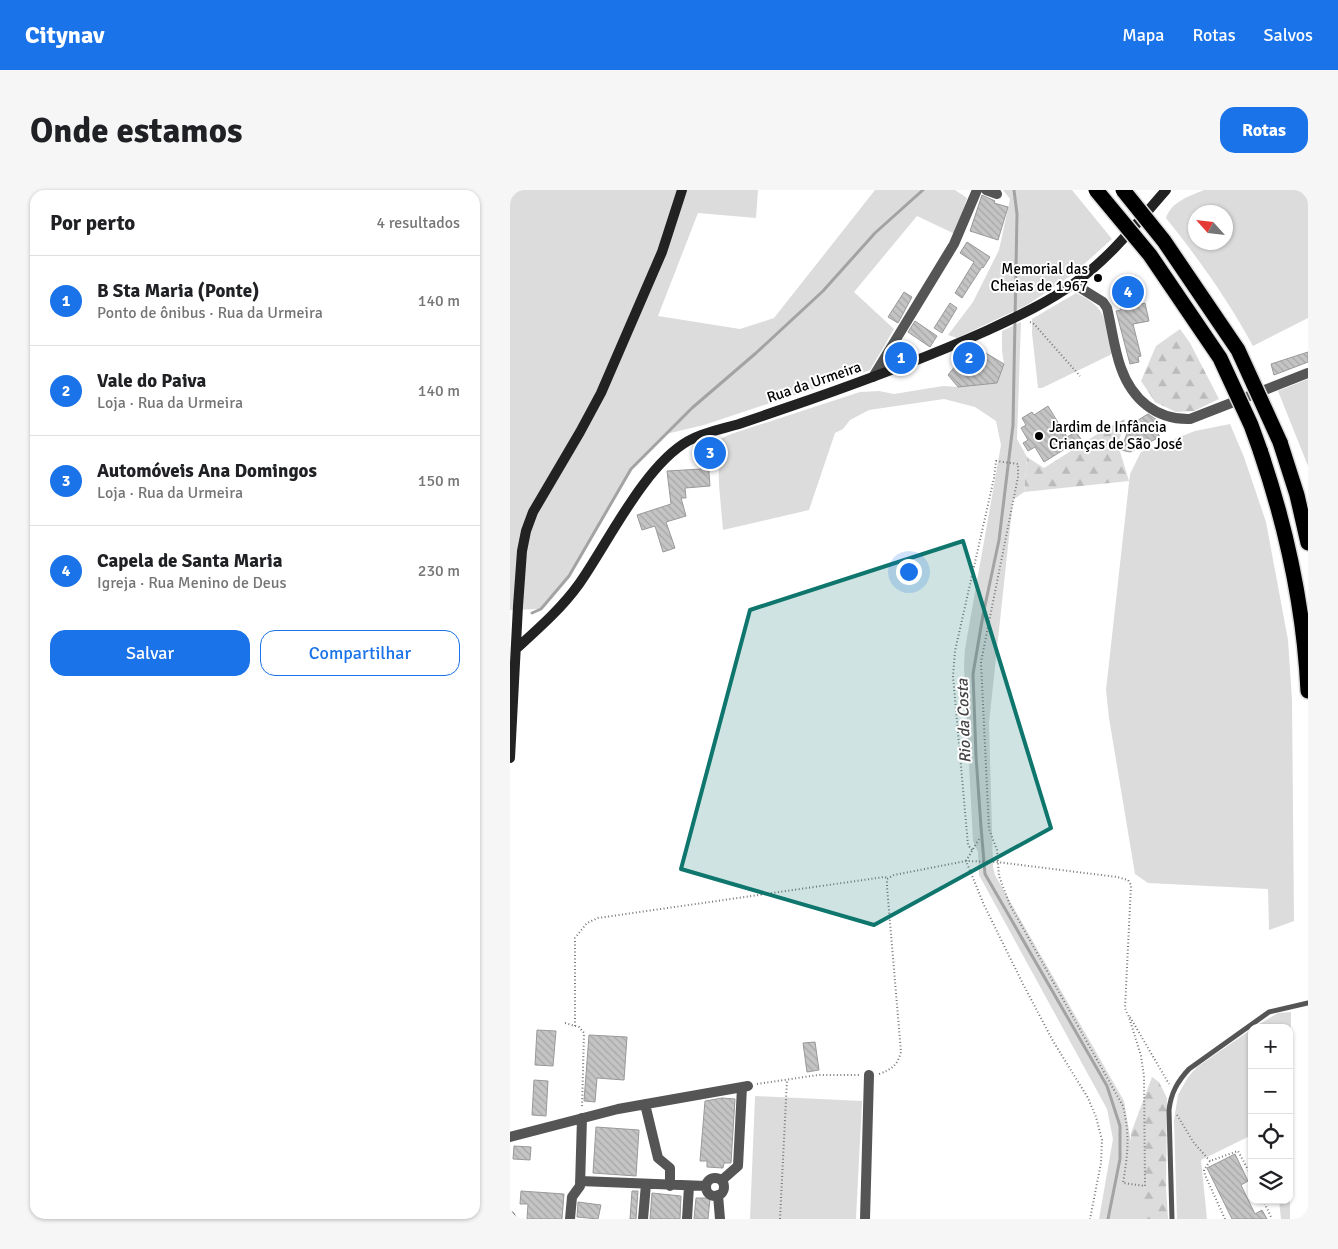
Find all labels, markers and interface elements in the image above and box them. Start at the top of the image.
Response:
text: Citynav [25,20,104,50]
text: Mapa [1122,24,1165,46]
text: Rotas [1193,24,1236,46]
text: Salvos [1264,24,1313,46]
button: Rotas [1220,107,1308,153]
text: Onde estamos [30,109,242,152]
north arrow [1188,205,1233,250]
text: Por perto [50,210,135,236]
text: 4 resultados [377,213,460,233]
place label: Memorial das Cheias de 1967 [991,260,1088,295]
marker: Memorial das Cheias de 1967 [1092,272,1104,284]
pin: 4 [1112,273,1144,311]
text: B Sta Maria (Ponte) [97,279,259,303]
text: 1 [62,291,70,311]
text: 140 m [418,291,460,311]
text: Ponto de ônibus · Rua da Urmeira [97,303,323,323]
pin: 1 [885,339,917,377]
pin: 2 [953,339,985,377]
street label: Rua da Urmeira [764,357,864,407]
text: Vale do Paiva [97,369,206,393]
text: 2 [62,381,70,401]
text: 140 m [418,381,460,401]
text: Loja · Rua da Urmeira [97,393,243,413]
place label: Jardim de Infância Crianças de São José [1049,418,1183,453]
marker: Jardim de Infância Crianças de São José [1033,430,1045,442]
pin: 3 [694,434,726,472]
text: Automóveis Ana Domingos [97,459,317,483]
text: 3 [62,471,70,491]
text: 150 m [418,471,460,491]
text: Loja · Rua da Urmeira [97,483,243,503]
text: Capela de Santa Maria [97,549,282,573]
your location [896,559,922,585]
text: 4 [62,561,70,581]
text: 230 m [418,561,460,581]
text: Igreja · Rua Menino de Deus [97,573,287,593]
button: Salvar [50,630,250,676]
button: Compartilhar [260,630,460,676]
water label: Rio da Costa [953,678,975,764]
map controls [1248,1024,1293,1204]
button: + [1248,1024,1293,1069]
button: − [1248,1069,1293,1114]
button: locate [1248,1114,1293,1159]
button: layers [1248,1159,1293,1204]

